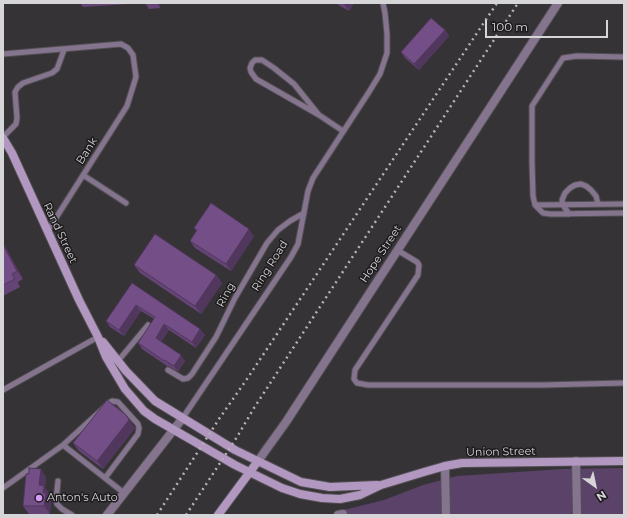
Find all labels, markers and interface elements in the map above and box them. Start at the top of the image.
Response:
scale bar [487,12,610,38]
text: 100 m [492,19,528,34]
street label: Bank [74,135,100,167]
street label: Rand Street [40,201,80,265]
street label: Hope Street [357,223,405,285]
street label: Ring Road [249,238,291,294]
street label: Ring [214,280,238,310]
street label: Union Street [466,445,536,459]
north arrow [575,466,615,506]
text: N [594,488,609,504]
place label: Anton's Auto [47,491,118,505]
marker: Anton's Auto [34,493,44,503]

